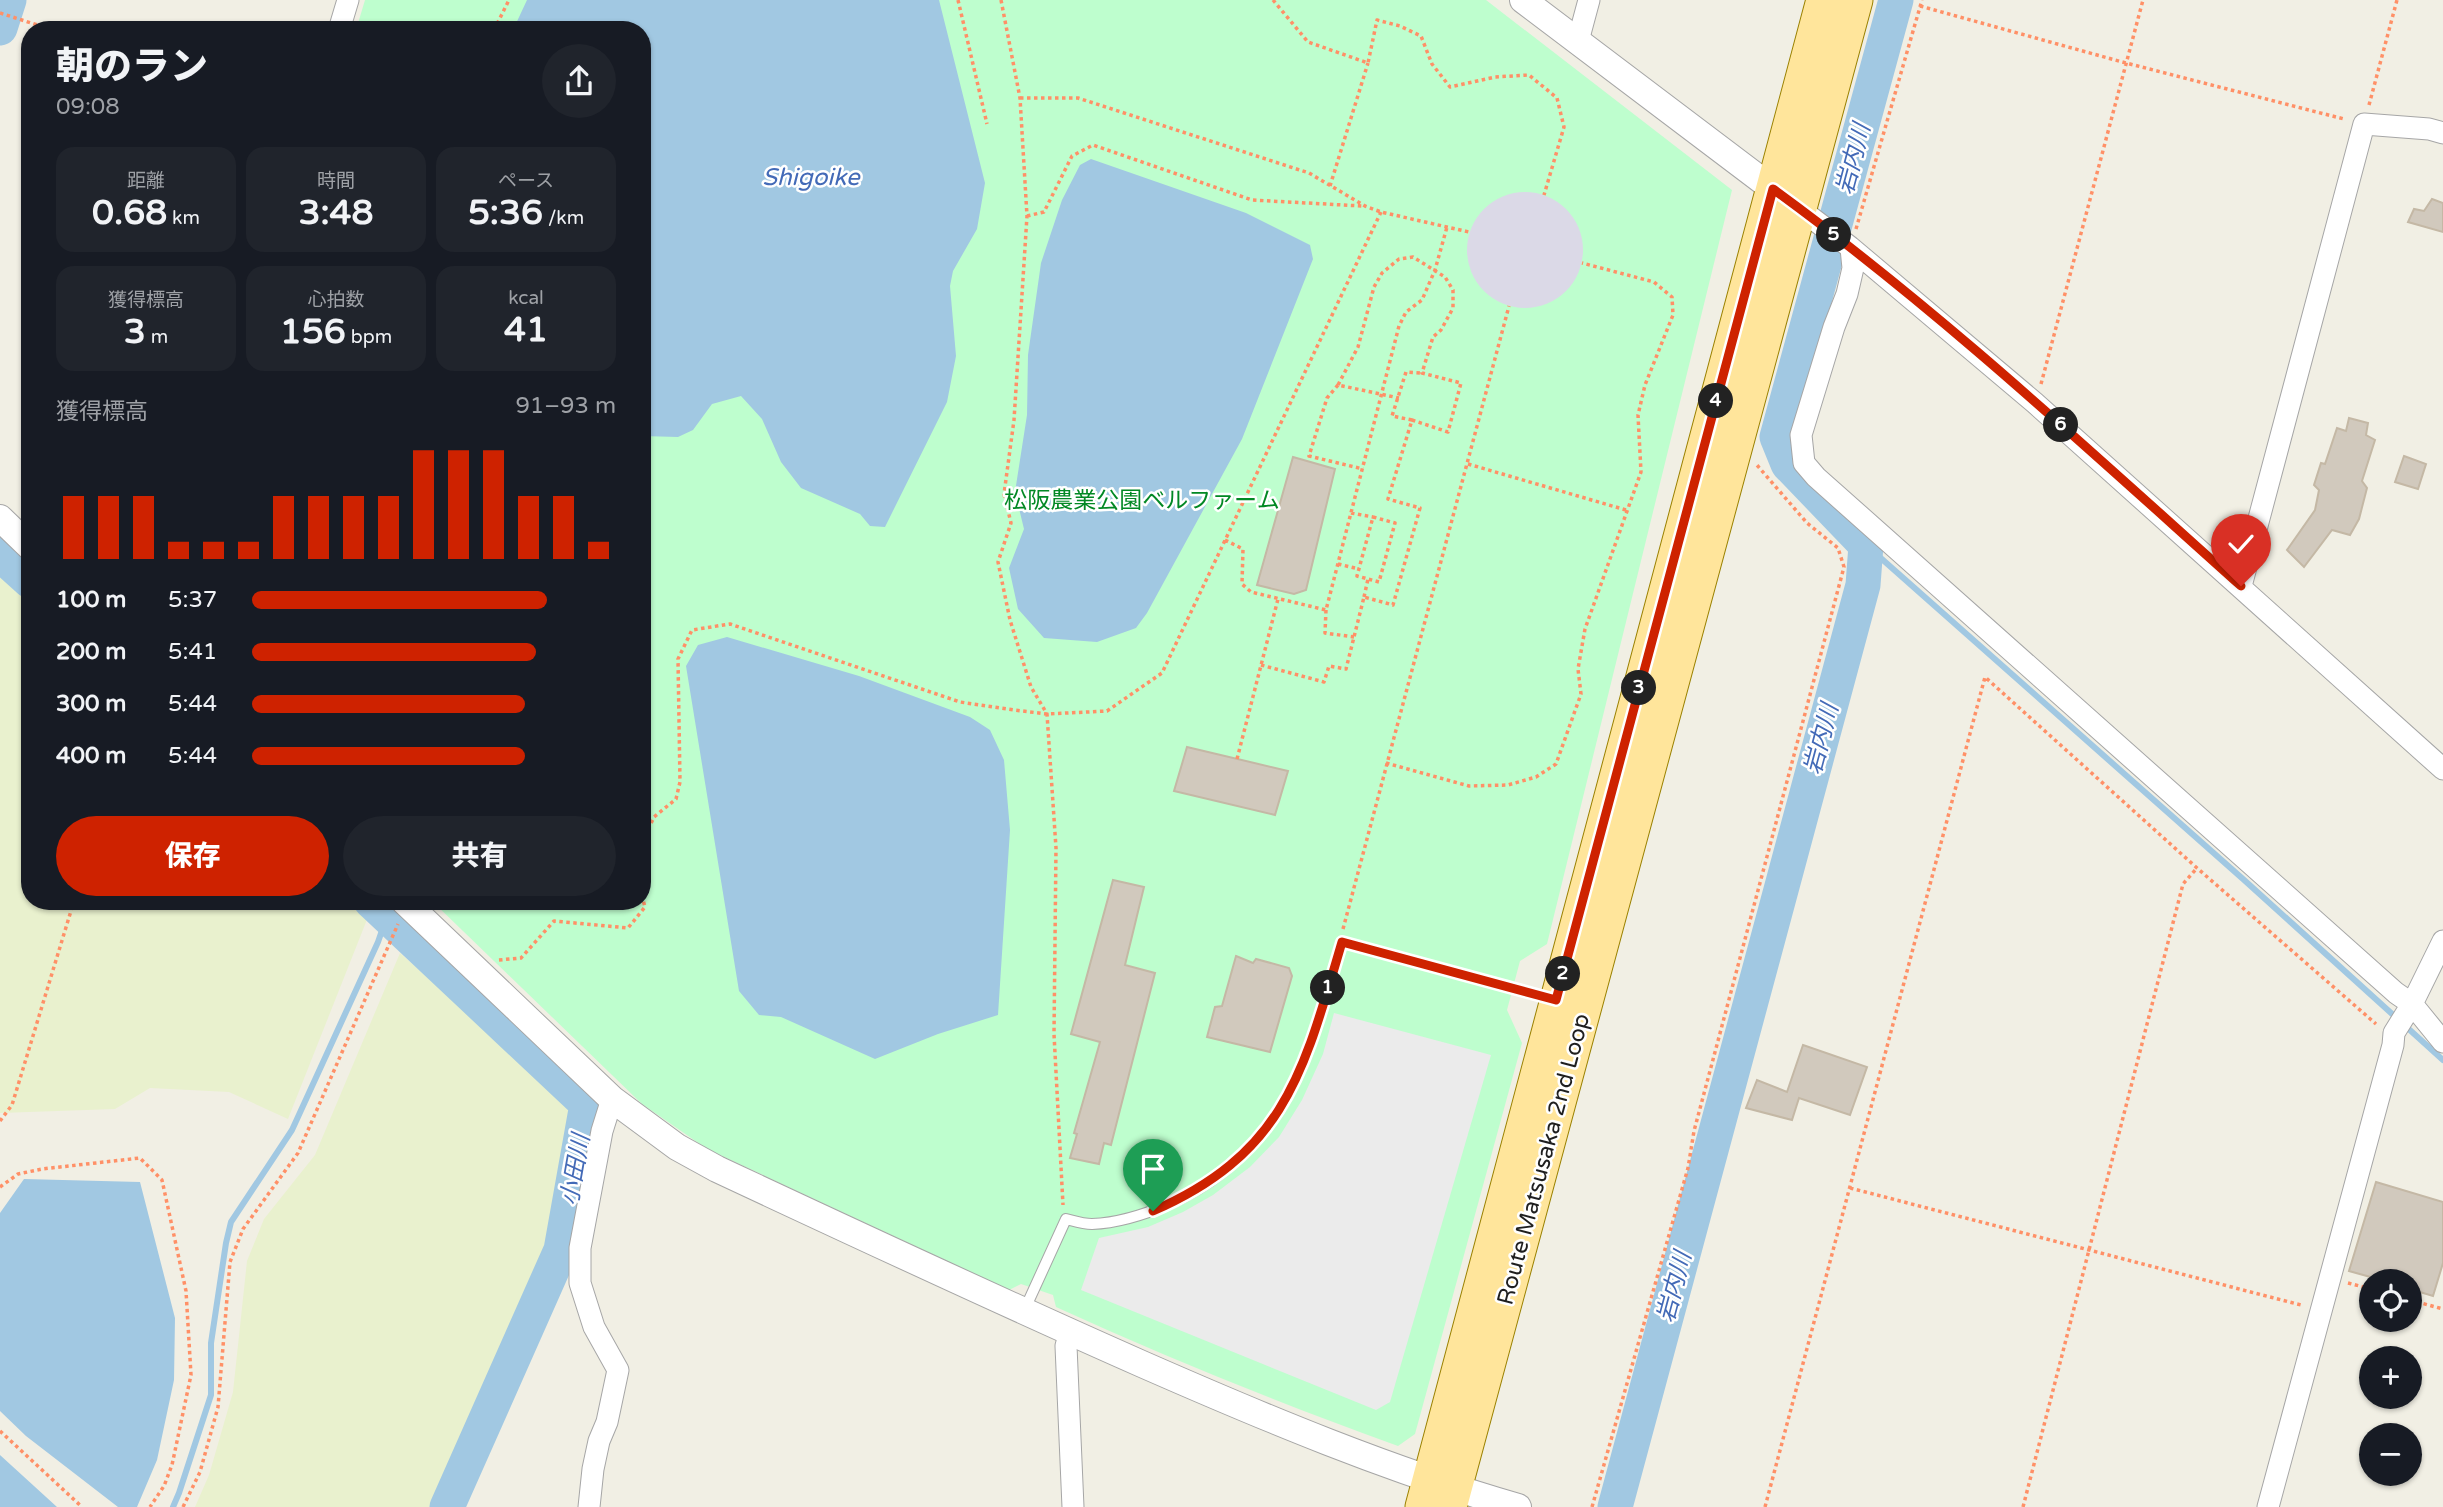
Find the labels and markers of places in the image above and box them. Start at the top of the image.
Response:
pin: 5 [1816,218,1852,252]
pin: 4 [1698,384,1734,418]
pin: 6 [2044,408,2078,442]
pin [2211,514,2271,586]
pin: 3 [1622,670,1656,706]
pin: 2 [1546,956,1580,992]
pin: 1 [1310,970,1346,1006]
pin [1123,1139,1183,1211]

